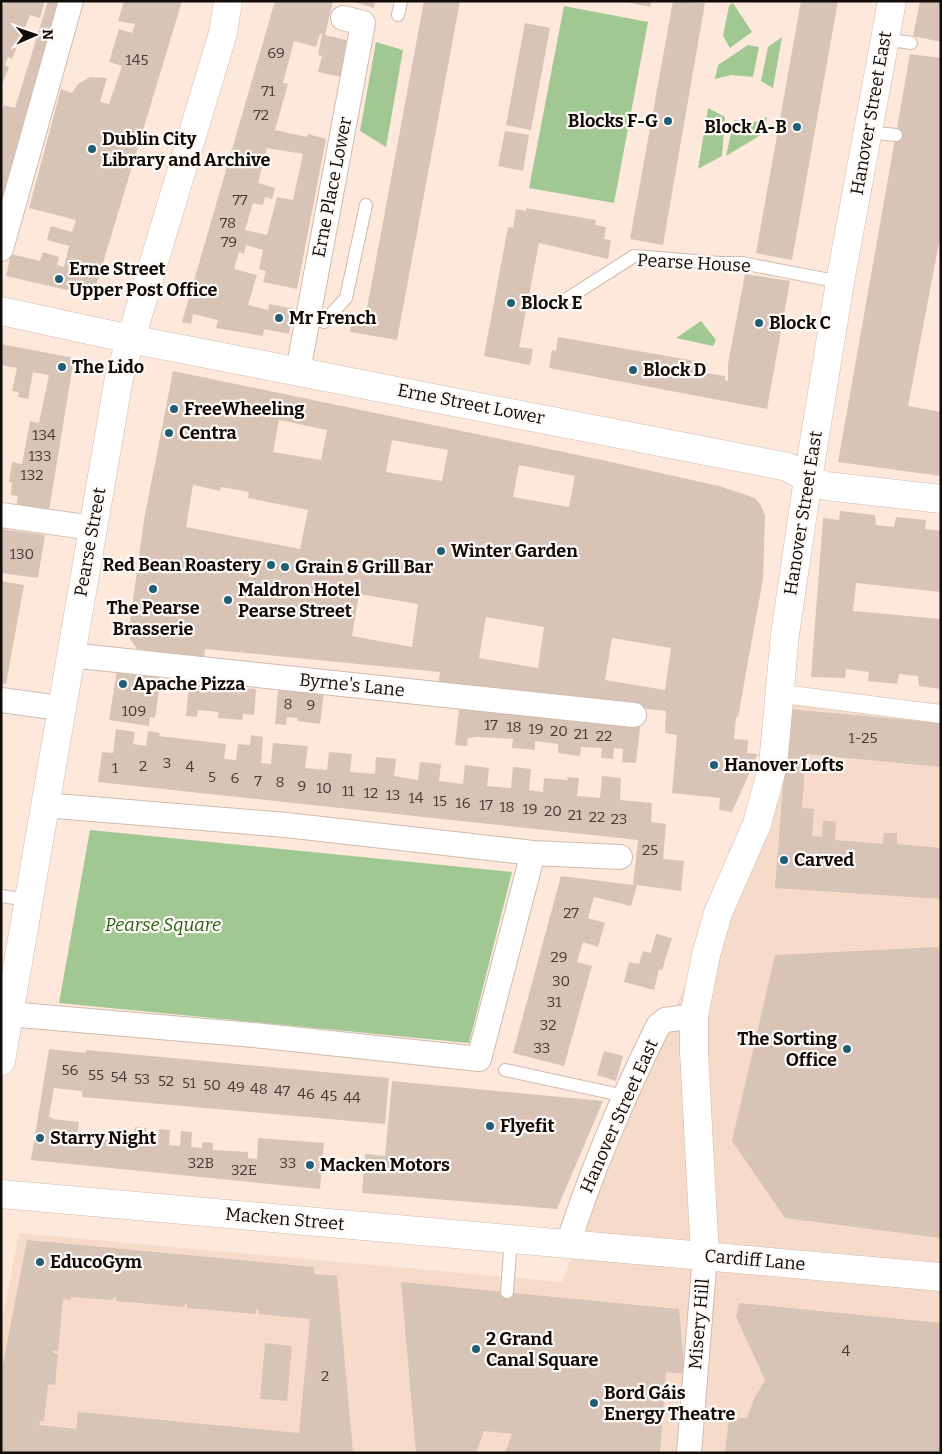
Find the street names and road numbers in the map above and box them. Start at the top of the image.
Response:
street label: Hanover Street East [846,29,896,197]
street label: Erne Place Lower [308,115,356,259]
street label: Pearse House [637,249,751,277]
street label: Erne Street Lower [395,379,547,429]
street label: Hanover Street East [779,429,827,597]
street label: Pearse Street [70,485,111,598]
street label: Byrne's Lane [298,669,406,701]
street label: Hanover Street East [575,1035,663,1196]
street label: Macken Street [224,1203,346,1235]
street label: Cardiff Lane [704,1245,806,1275]
street label: Misery Hill [684,1278,714,1370]

